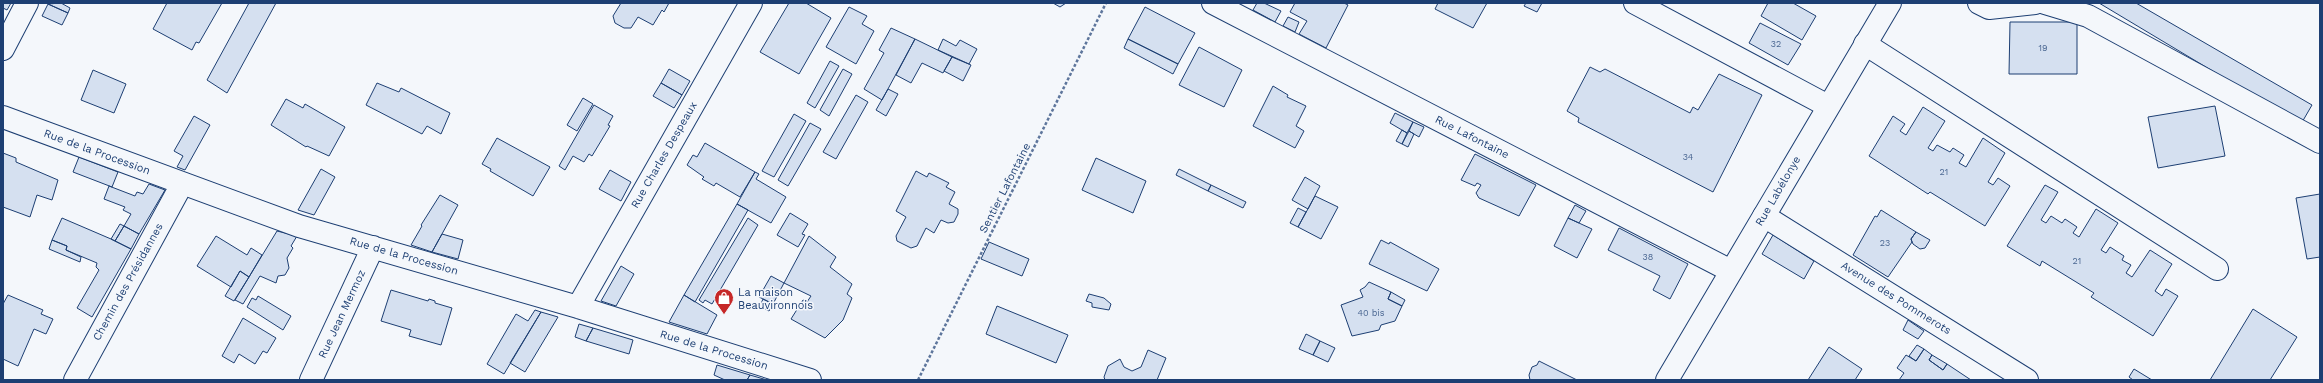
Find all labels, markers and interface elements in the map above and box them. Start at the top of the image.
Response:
house number: 32 [1771,39,1781,49]
house number: 19 [2038,43,2048,53]
street label: Rue Charles Despeaux [628,99,700,210]
street label: Rue Lafontaine [1433,113,1511,161]
street label: Rue de la Procession [42,127,152,177]
street label: Sentier Lafontaine [977,141,1033,235]
house number: 34 [1683,152,1694,162]
street label: Rue Labélonye [1753,154,1803,228]
house number: 21 [1940,167,1948,177]
street label: Chemin des Présidannes [90,221,166,343]
street label: Rue de la Procession [348,234,460,278]
house number: 23 [1880,238,1890,248]
house number: 38 [1643,252,1653,262]
house number: 21 [2073,256,2081,266]
street label: Avenue des Pommerots [1839,259,1954,337]
street label: Rue Jean Mermoz [316,268,368,360]
place label: La maison Beauvironnois [738,286,813,312]
shop icon: La maison Beauvironnois [713,287,735,315]
house number: 40 bis [1358,308,1385,318]
street label: Rue de la Procession [658,327,770,373]

